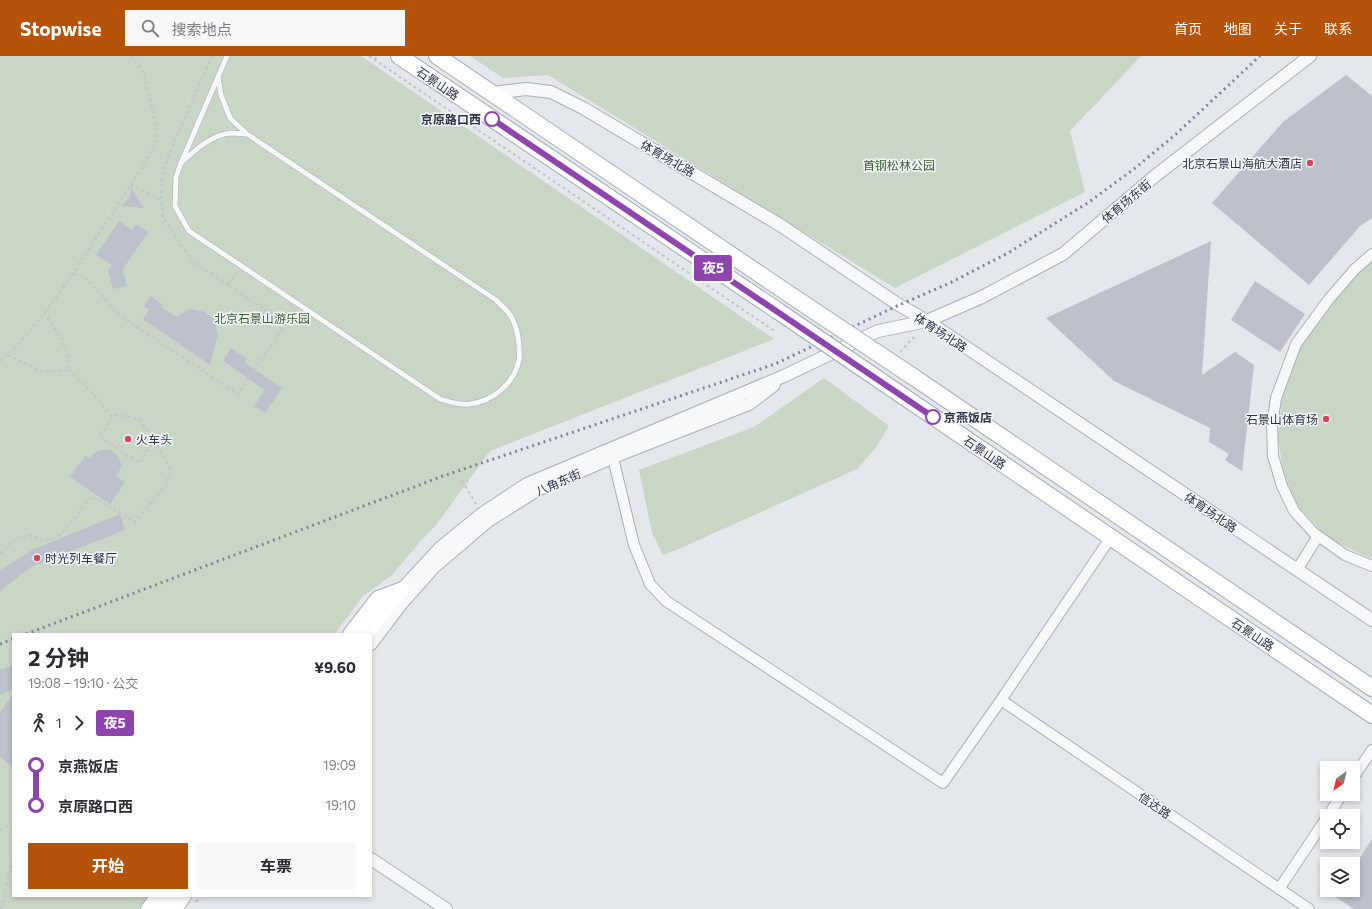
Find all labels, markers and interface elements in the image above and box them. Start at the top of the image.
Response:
search box [125,10,405,46]
text: Stopwise [20,17,101,40]
icon: search [139,17,161,39]
text: 搜索地点 [171,20,231,38]
text: 首页 [1174,20,1202,37]
text: 地图 [1224,20,1252,37]
text: 关于 [1274,20,1302,37]
text: 联系 [1324,20,1352,37]
street label: 石景山路 [414,64,462,102]
marker: 京原路口西 [484,111,500,127]
place label: 京原路口西 [421,112,481,126]
street label: 体育场北路 [639,137,697,179]
place label: 北京石景山海航大酒店 [1182,156,1302,170]
park label: 首钢松林公园 [863,158,935,172]
marker: 北京石景山海航大酒店 [1305,158,1315,168]
street label: 体育场东街 [1099,176,1153,226]
line badge: 夜5 [695,255,731,281]
text: 夜5 [702,259,724,276]
street label: 体育场北路 [912,310,970,354]
park label: 北京石景山游乐园 [214,311,310,325]
marker: 京燕饭店 [925,409,941,425]
place label: 京燕饭店 [944,410,992,424]
place label: 石景山体育场 [1246,412,1318,426]
marker: 石景山体育场 [1321,414,1331,424]
place label: 火车头 [136,432,172,446]
street label: 石景山路 [961,433,1009,471]
marker: 火车头 [123,434,133,444]
street label: 八角东街 [533,466,583,498]
street label: 体育场北路 [1182,489,1240,535]
place label: 时光列车餐厅 [45,551,117,565]
marker: 时光列车餐厅 [32,553,42,563]
street label: 石景山路 [1229,615,1277,653]
text: 2 分钟 [28,644,89,671]
text: ¥9.60 [314,658,356,676]
text: 19:08 – 19:10 · 公交 [28,675,138,691]
icon: walk [28,712,50,734]
icon: forward [68,712,90,734]
text: 夜5 [104,714,126,731]
text: 1 [56,715,62,731]
text: 京燕饭店 [58,757,118,775]
text: 19:09 [323,757,356,773]
north arrow [1320,761,1360,801]
map controls [1320,761,1360,897]
street label: 信达路 [1136,789,1174,821]
text: 京原路口西 [58,797,133,815]
text: 19:10 [325,797,356,813]
button: locate [1320,809,1360,849]
button: 开始 [28,843,188,889]
button: 车票 [196,843,356,889]
button: layers [1320,857,1360,897]

